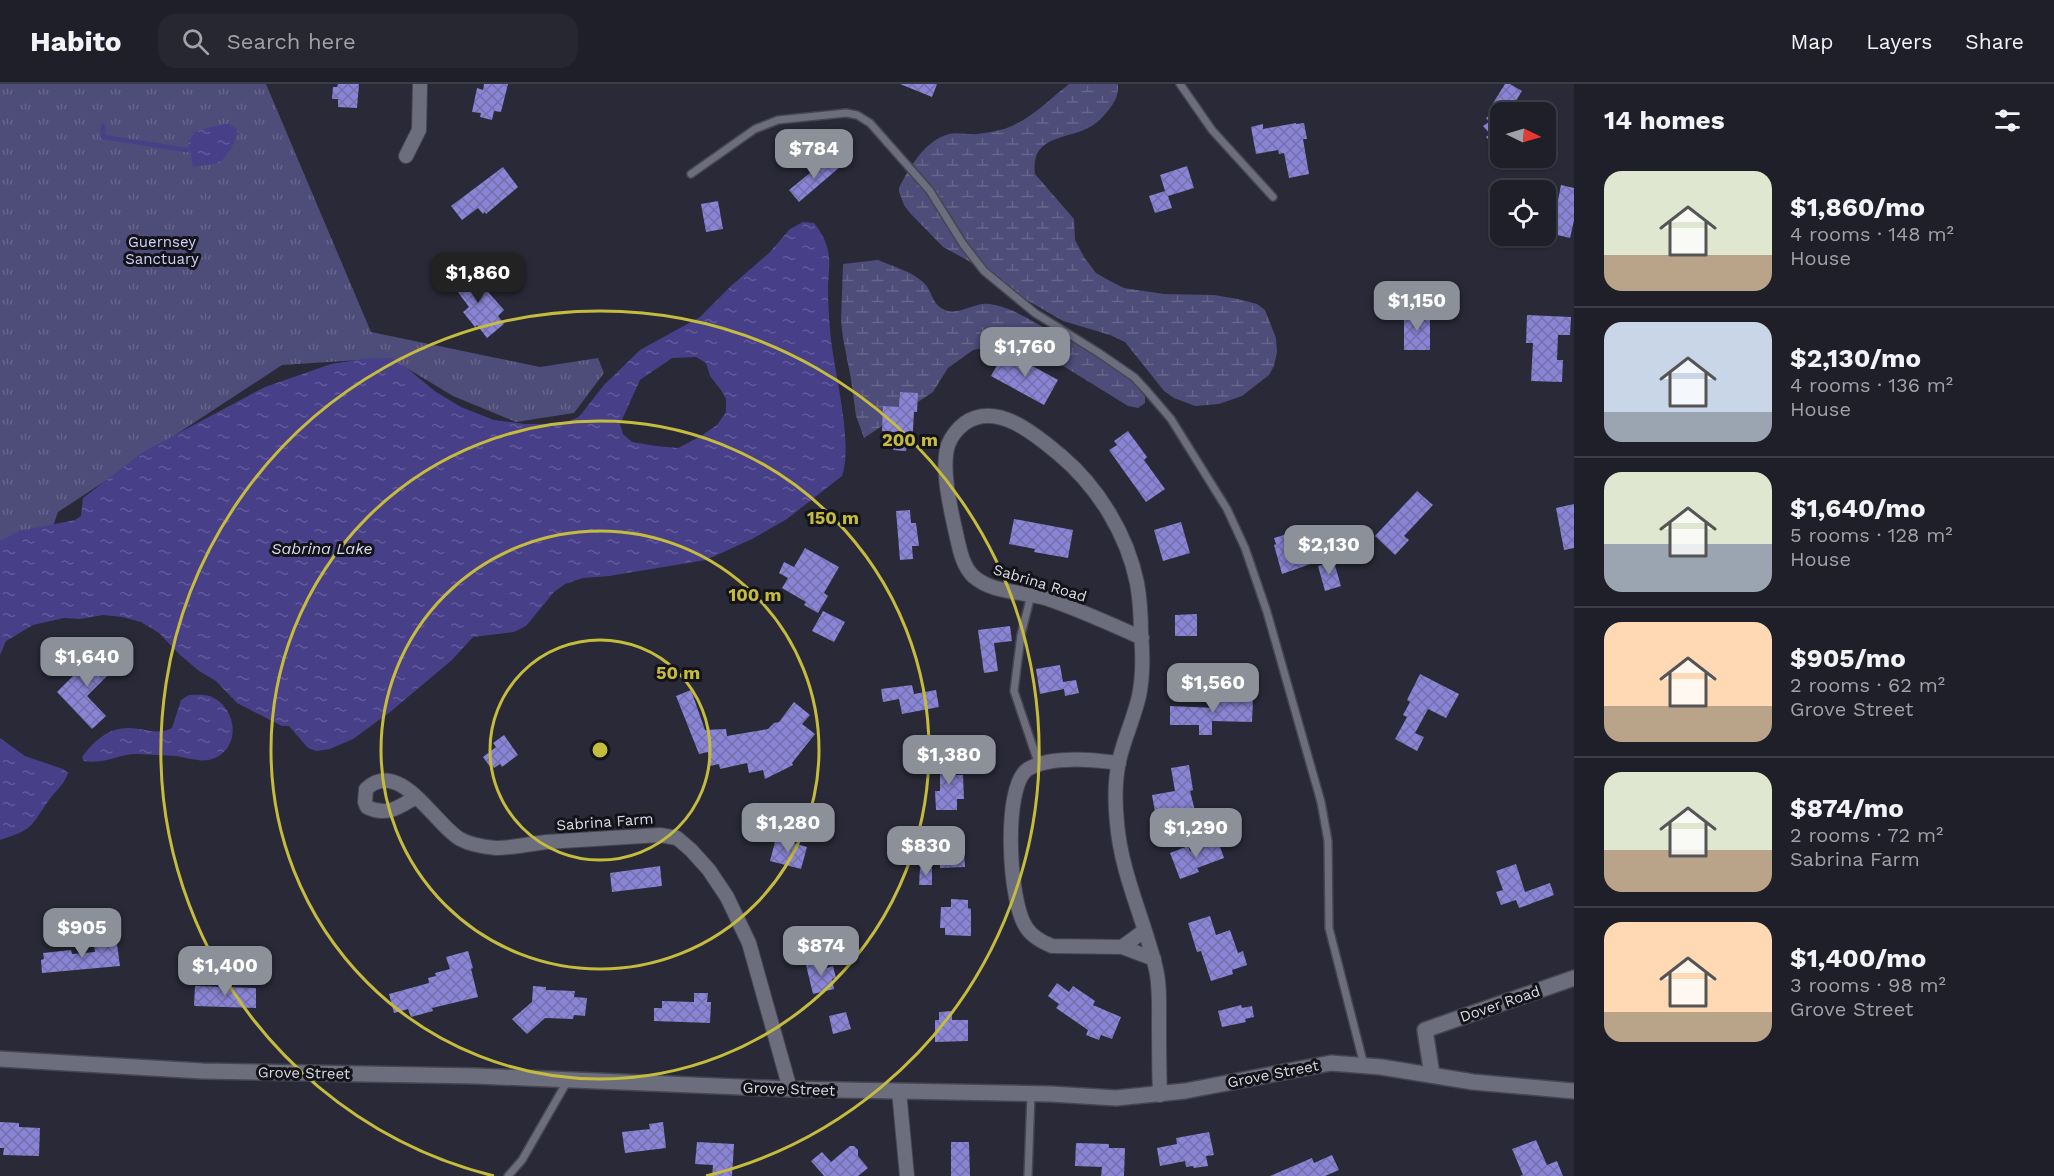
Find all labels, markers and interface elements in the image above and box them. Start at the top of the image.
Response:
search box [158,14,578,68]
text: Habito [30,25,122,58]
icon: search [179,25,212,58]
text: Search here [227,29,356,54]
text: Map [1790,29,1833,54]
text: Layers [1866,29,1932,54]
text: Share [1965,29,2024,54]
north arrow [1490,102,1556,168]
map controls [1490,102,1556,246]
icon: filters [1991,104,2024,137]
text: 14 homes [1604,105,1725,135]
pin: $784 [778,129,850,180]
text: $784 [789,136,839,160]
button: locate [1490,180,1556,246]
text: $1,860/mo [1790,192,1925,222]
icon: home [1652,195,1724,267]
text: 4 rooms · 148 m² [1790,222,1954,246]
park label: Guernsey Sanctuary [125,233,199,268]
text: House [1790,246,1851,270]
pin: $1,860 [429,253,527,304]
text: $1,860 [446,260,510,284]
pin: $1,150 [1368,281,1466,332]
text: $1,150 [1388,288,1446,312]
pin: $1,760 [976,327,1074,378]
text: $1,760 [994,334,1056,358]
text: $2,130/mo [1790,343,1921,373]
icon: home [1652,346,1724,418]
text: 4 rooms · 136 m² [1790,373,1953,397]
text: House [1790,397,1851,421]
text: 200 m [882,429,938,450]
text: $1,640/mo [1790,493,1926,523]
icon: home [1652,496,1724,568]
text: 150 m [807,507,859,528]
text: 5 rooms · 128 m² [1790,523,1953,547]
pin: $2,130 [1280,525,1378,576]
text: $2,130 [1298,532,1360,556]
water label: Sabrina Lake [271,539,373,558]
text: House [1790,547,1851,571]
street label: Sabrina Road [991,560,1089,606]
text: 100 m [728,584,782,605]
pin: $1,640 [38,637,136,688]
text: $905/mo [1790,643,1906,673]
text: $1,640 [54,644,120,668]
icon: home [1652,646,1724,718]
text: 50 m [656,662,700,683]
pin: $1,560 [1164,663,1262,714]
text: $1,560 [1181,670,1245,694]
text: 2 rooms · 62 m² [1790,673,1945,697]
text: Grove Street [1790,697,1913,721]
pin: $1,380 [900,735,998,786]
centre of rings [590,740,610,760]
text: $1,380 [917,742,981,766]
text: $874/mo [1790,793,1904,823]
icon: home [1652,796,1724,868]
pin: $1,280 [739,803,837,854]
pin: $1,290 [1147,808,1245,859]
street label: Sabrina Farm [556,810,654,834]
text: $1,280 [756,810,820,834]
text: $1,290 [1164,815,1228,839]
text: 2 rooms · 72 m² [1790,823,1943,847]
pin: $830 [890,826,962,877]
text: $830 [901,833,951,857]
text: Sabrina Farm [1790,847,1920,871]
pin: $905 [46,908,118,959]
text: $905 [57,915,107,939]
pin: $874 [785,926,857,977]
text: $874 [797,933,845,957]
text: $1,400/mo [1790,943,1926,973]
pin: $1,400 [176,946,274,997]
icon: home [1652,946,1724,1018]
text: $1,400 [192,953,258,977]
text: 3 rooms · 98 m² [1790,973,1946,997]
street label: Dover Road [1457,982,1543,1026]
text: Grove Street [1790,997,1913,1021]
street label: Grove Street [1226,1056,1321,1092]
street label: Grove Street [258,1063,351,1083]
street label: Grove Street [742,1078,836,1100]

